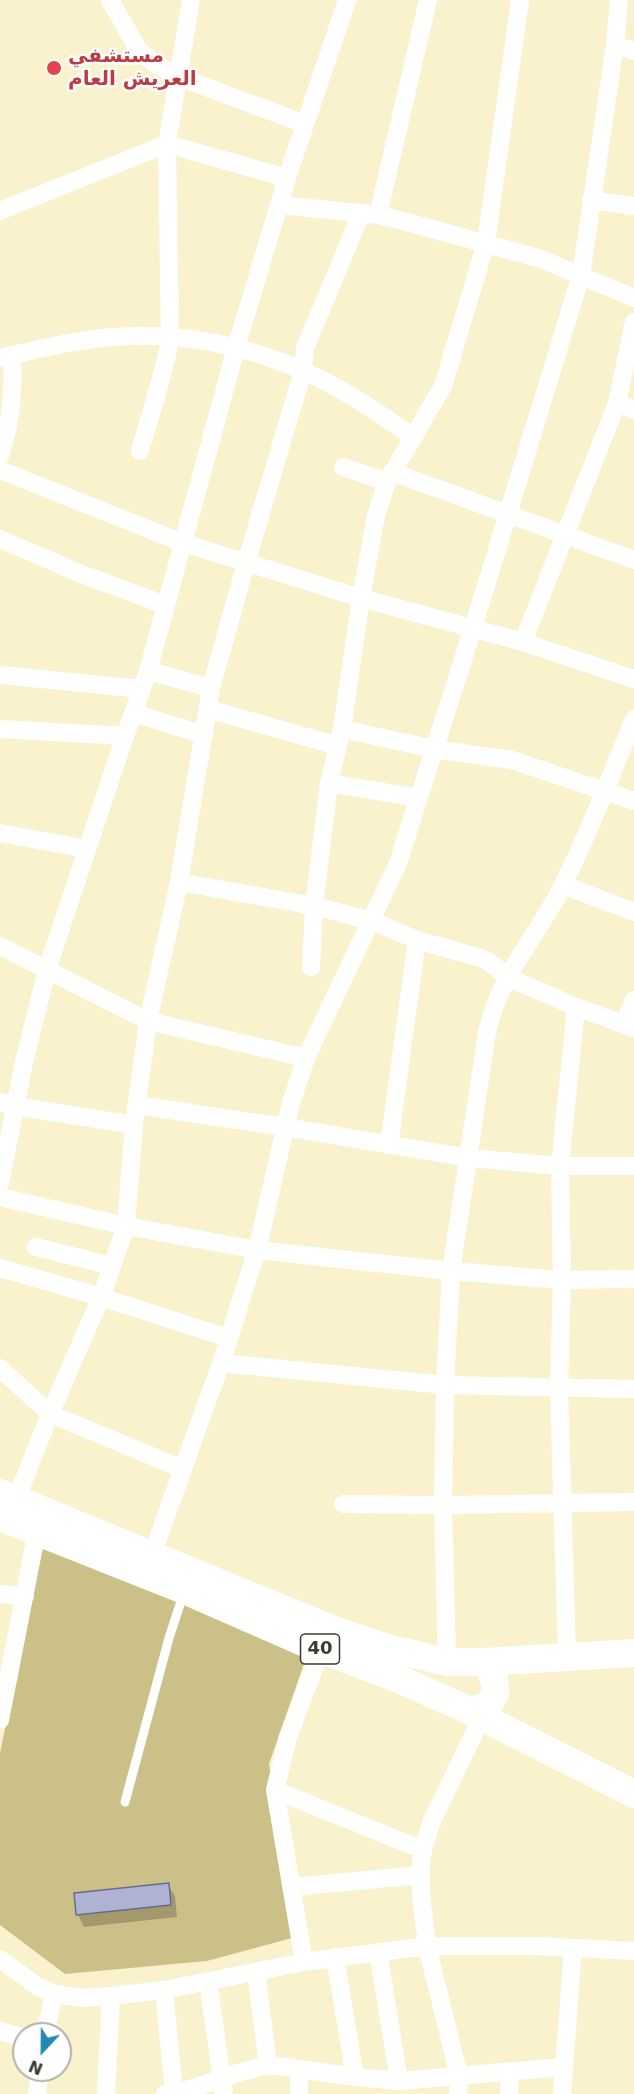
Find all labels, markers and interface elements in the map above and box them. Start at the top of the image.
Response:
place label: مستشفي العريش العام [68,45,197,92]
marker: مستشفي العريش العام [45,59,63,77]
road number: 40 [300,1634,340,1664]
north arrow [12,2022,72,2082]
text: N [26,2056,46,2079]

